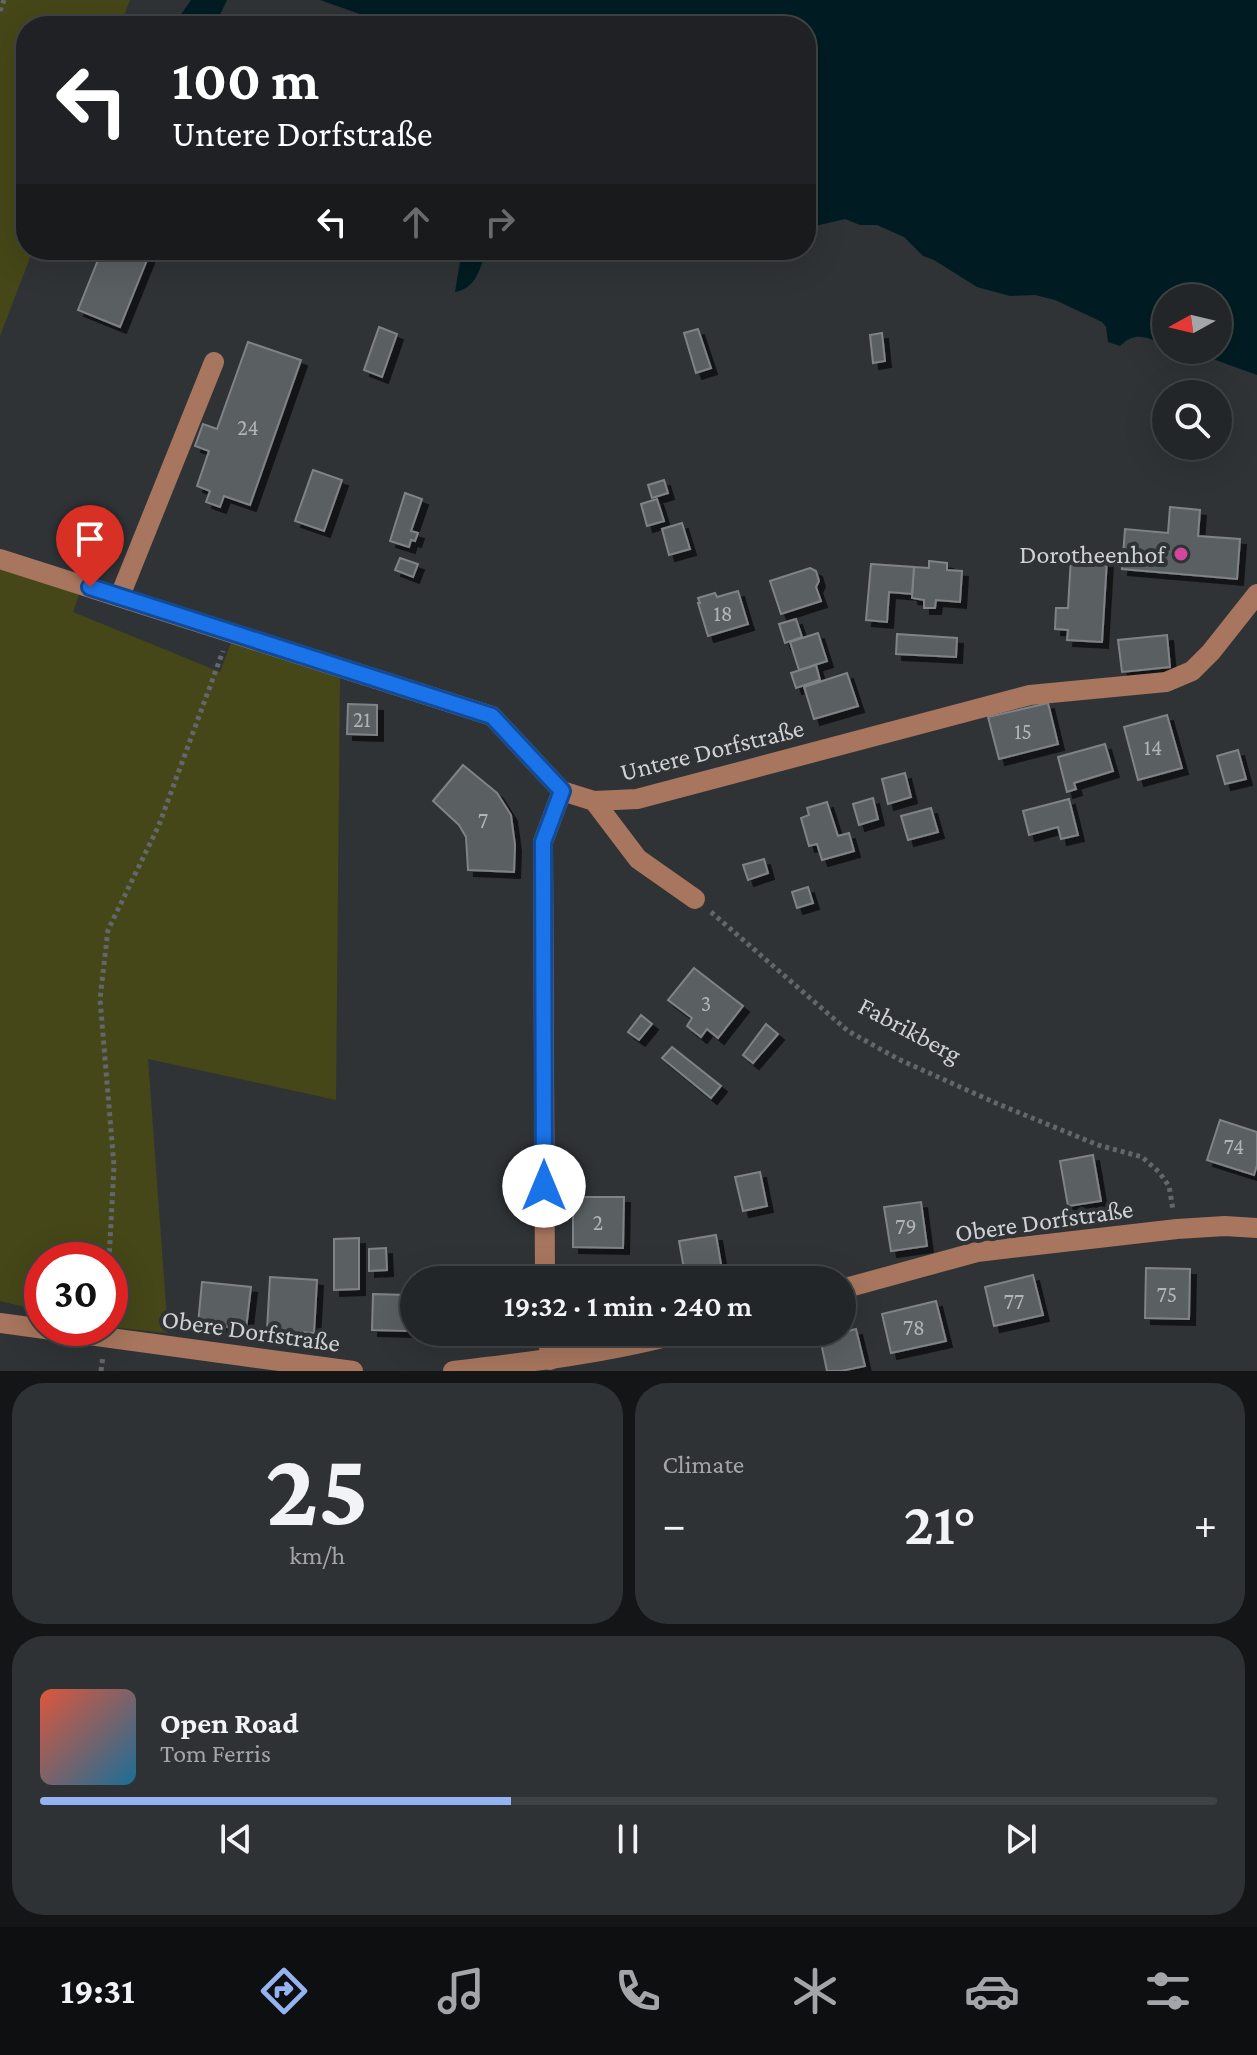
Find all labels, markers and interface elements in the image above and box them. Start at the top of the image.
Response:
icon: left [40,48,144,152]
text: 100 m [172,49,319,111]
text: Untere Dorfstraße [172,114,433,154]
icon: left [310,200,354,244]
icon: ahead [394,200,438,244]
icon: right [478,200,522,244]
north arrow [1152,284,1232,364]
map controls [1152,284,1232,460]
button: search [1152,380,1232,460]
house number: 24 [237,415,259,440]
pin [56,505,124,587]
icon: arrive [68,517,112,561]
place label: Dorotheenhof [1019,540,1166,569]
marker: Dorotheenhof [1172,545,1190,563]
house number: 18 [713,601,733,626]
house number: 21 [353,707,371,732]
street label: Untere Dorfstraße [617,713,807,787]
house number: 15 [1014,719,1032,744]
house number: 14 [1144,735,1162,760]
house number: 7 [478,808,488,833]
house number: 3 [701,991,711,1016]
street label: Fabrikberg [854,991,967,1069]
house number: 74 [1224,1134,1244,1159]
position arrow [502,1144,586,1228]
street label: Obere Dorfstraße [953,1194,1135,1248]
house number: 2 [593,1210,603,1235]
house number: 79 [895,1214,917,1239]
speed limit sign: 30 [24,1242,128,1346]
house number: 75 [1157,1282,1177,1307]
text: 19:32 · 1 min · 240 m [504,1289,752,1322]
house number: 77 [1004,1289,1024,1314]
street label: Obere Dorfstraße [160,1304,342,1358]
house number: 78 [903,1315,925,1340]
text: 25 [265,1431,369,1546]
text: Climate [663,1450,744,1479]
text: 21° [904,1490,976,1557]
text: − [663,1500,686,1548]
text: + [1194,1500,1217,1548]
text: km/h [289,1541,345,1570]
text: Open Road [160,1706,299,1739]
text: Tom Ferris [160,1739,271,1768]
icon: previous [214,1817,258,1861]
icon: pause [606,1817,650,1861]
icon: next [999,1817,1043,1861]
icon: directions [256,1963,312,2019]
icon: music [433,1963,489,2019]
icon: phone [610,1963,666,2019]
icon: climate [787,1963,843,2019]
icon: car [964,1963,1020,2019]
icon: filters [1140,1963,1196,2019]
text: 19:31 [60,1971,135,2011]

